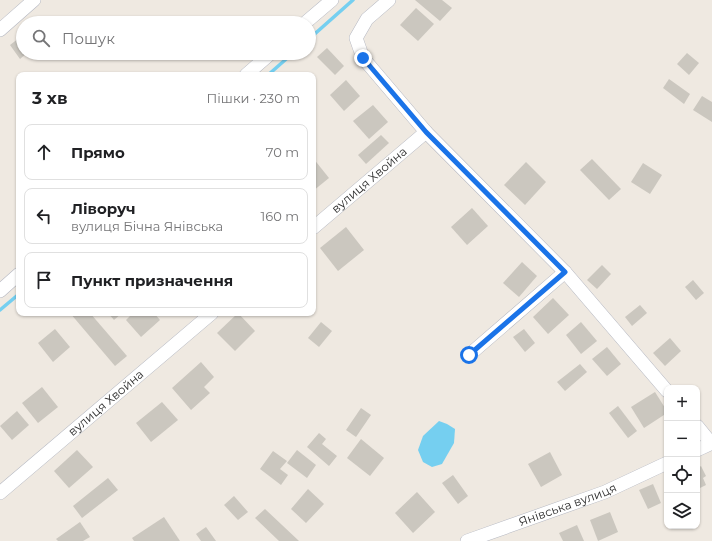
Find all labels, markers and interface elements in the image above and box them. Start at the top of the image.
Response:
search box [16,16,316,60]
icon: search [30,27,52,49]
text: Пошук [62,29,115,48]
route end [354,49,372,67]
text: 3 хв [32,88,68,108]
text: Пішки · 230 m [207,90,300,106]
icon: ahead [33,141,55,163]
text: Прямо [71,143,125,162]
street label: вулиця Хвойна [328,143,410,216]
text: 70 m [266,144,299,160]
text: Ліворуч [71,199,136,218]
icon: left [33,205,55,227]
text: 160 m [261,208,299,224]
text: вулиця Бічна Янівська [71,218,223,234]
icon: arrive [33,269,55,291]
text: Пункт призначення [71,271,233,290]
route start [460,346,478,364]
street label: вулиця Хвойна [65,366,146,439]
map controls [664,385,700,529]
button: + [664,385,700,421]
button: − [664,421,700,457]
button: locate [664,457,700,493]
street label: Янівська вулиця [517,480,619,529]
button: layers [664,493,700,529]

